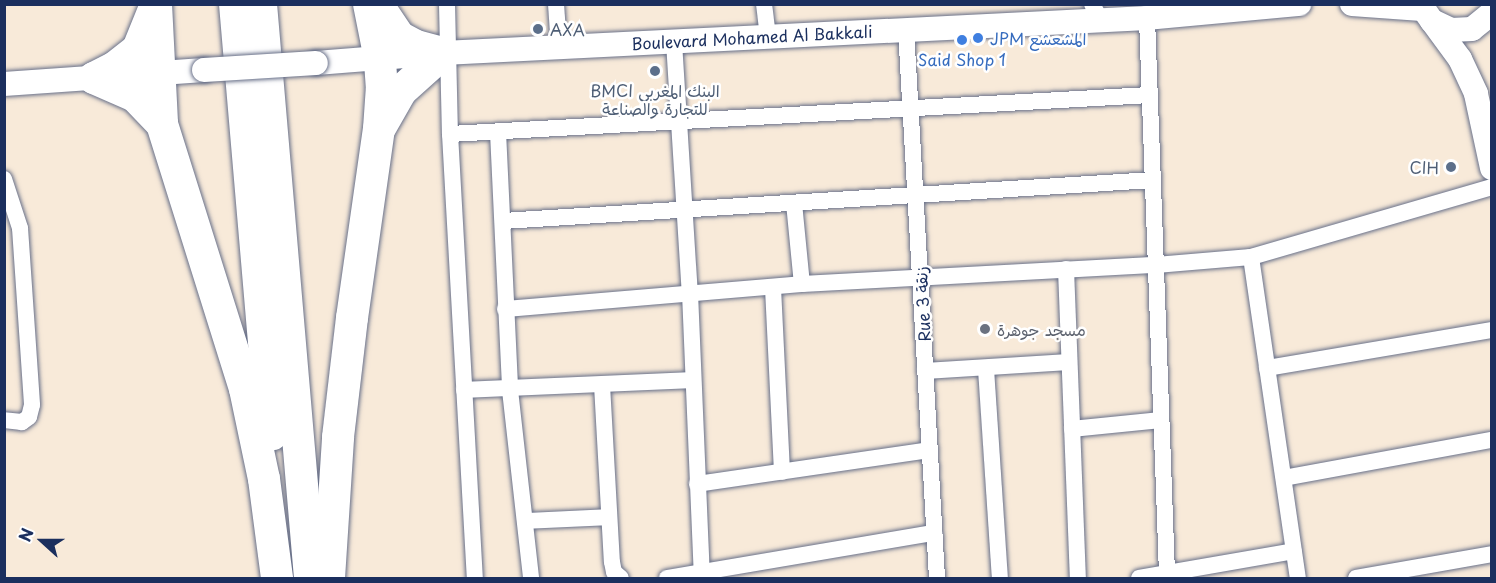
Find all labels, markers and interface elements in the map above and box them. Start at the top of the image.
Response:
place label: AXA [550,19,585,39]
street label: Boulevard Mohamed Al Bakkali [629,21,875,53]
marker: AXA [531,22,545,36]
place label: JPM المشعشع [990,28,1087,48]
marker: JPM المشعشع [971,31,985,45]
marker: Said Shop 1 [955,33,969,47]
place label: Said Shop 1 [917,49,1007,69]
marker: BMCI البنك المغربي للتجارة والصناعة [648,64,662,78]
place label: BMCI البنك المغربي للتجارة والصناعة [590,80,720,118]
place label: CIH [1409,157,1439,177]
marker: CIH [1444,160,1458,174]
street label: Rue 3 زنقة [910,265,934,343]
place label: مسجد جوهرة [997,319,1086,339]
marker: مسجد جوهرة [978,322,992,336]
north arrow [12,511,72,571]
text: N [12,524,39,545]

